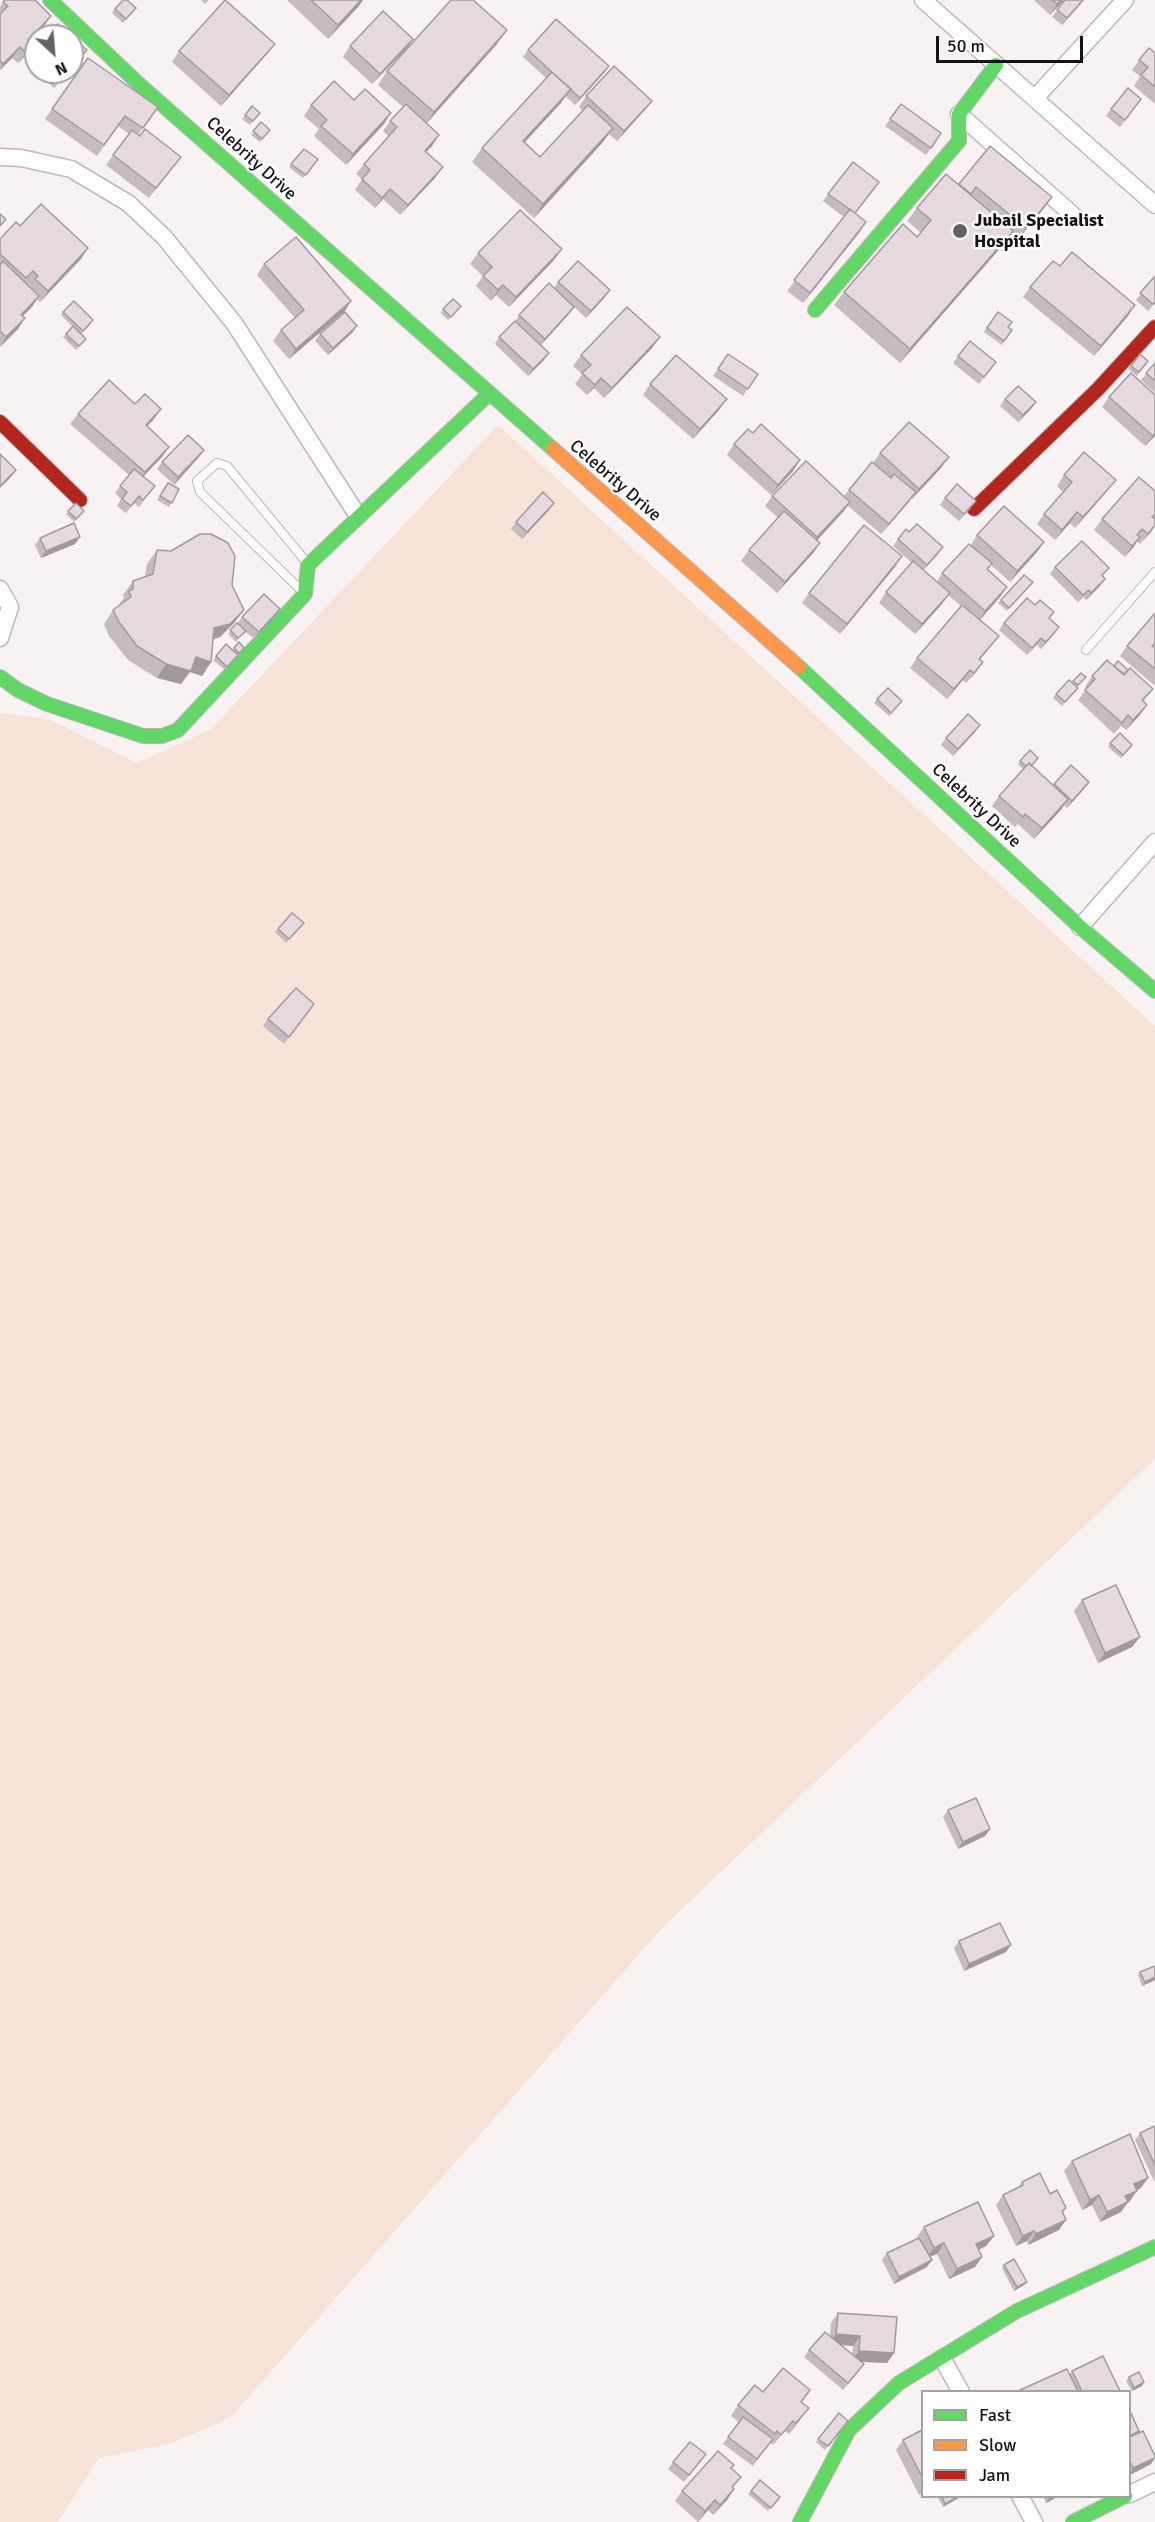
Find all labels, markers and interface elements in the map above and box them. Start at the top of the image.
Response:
north arrow [24,24,84,84]
scale bar [939,24,1086,62]
text: 50 m [947,35,985,57]
text: N [52,57,70,80]
street label: Celebrity Drive [201,113,301,205]
place label: Jubail Specialist Hospital [974,210,1104,252]
marker: Jubail Specialist Hospital [951,222,969,240]
street label: Celebrity Drive [565,435,665,527]
street label: Celebrity Drive [927,759,1025,853]
legend [921,2390,1131,2498]
text: Fast [979,2404,1011,2426]
text: Slow [979,2434,1016,2456]
text: Jam [979,2464,1010,2486]

